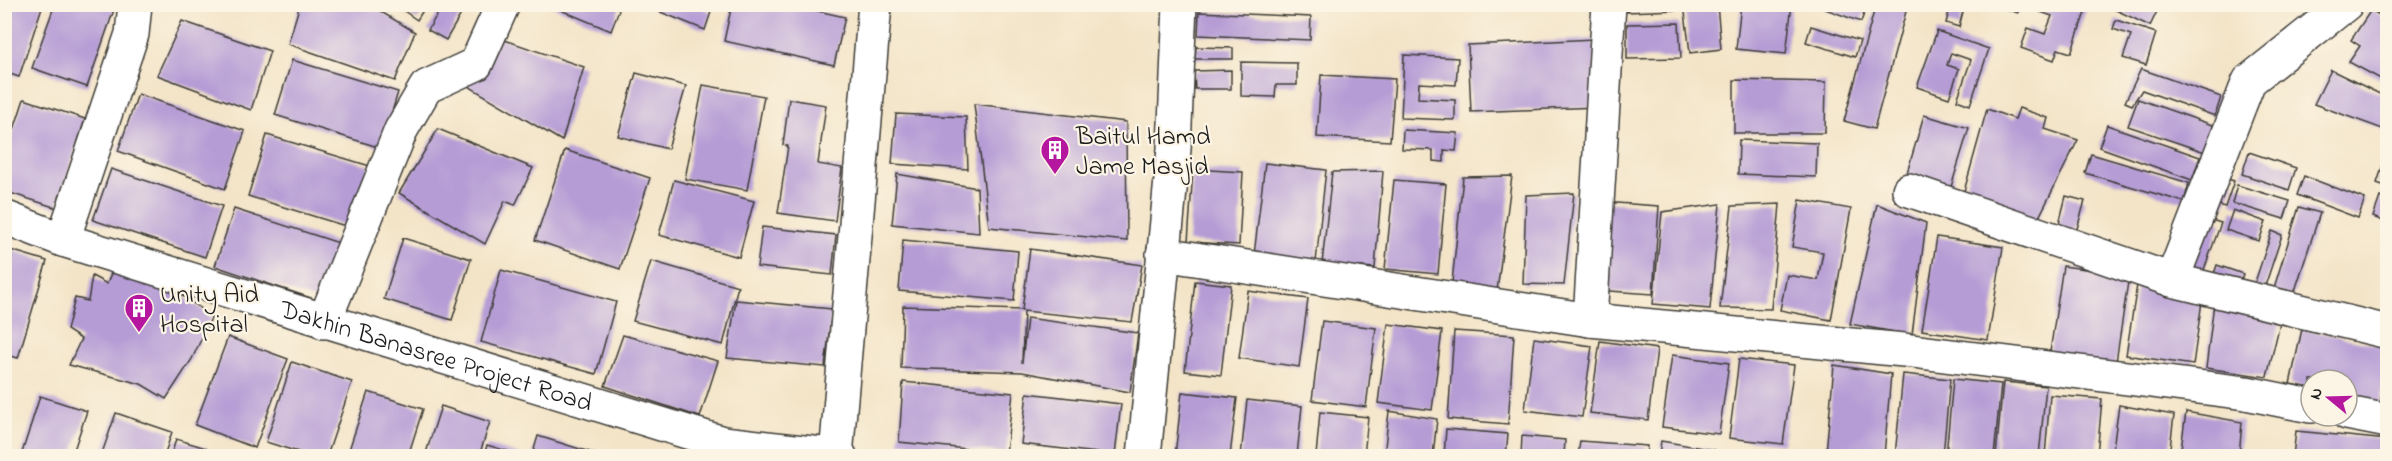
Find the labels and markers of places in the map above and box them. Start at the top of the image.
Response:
place label: Baitul Hamd Jame Masjid [1075,119,1211,187]
building icon: Baitul Hamd Jame Masjid [1039,134,1071,176]
place label: Unity Aid Hospital [160,277,259,345]
building icon: Unity Aid Hospital [123,292,155,334]

